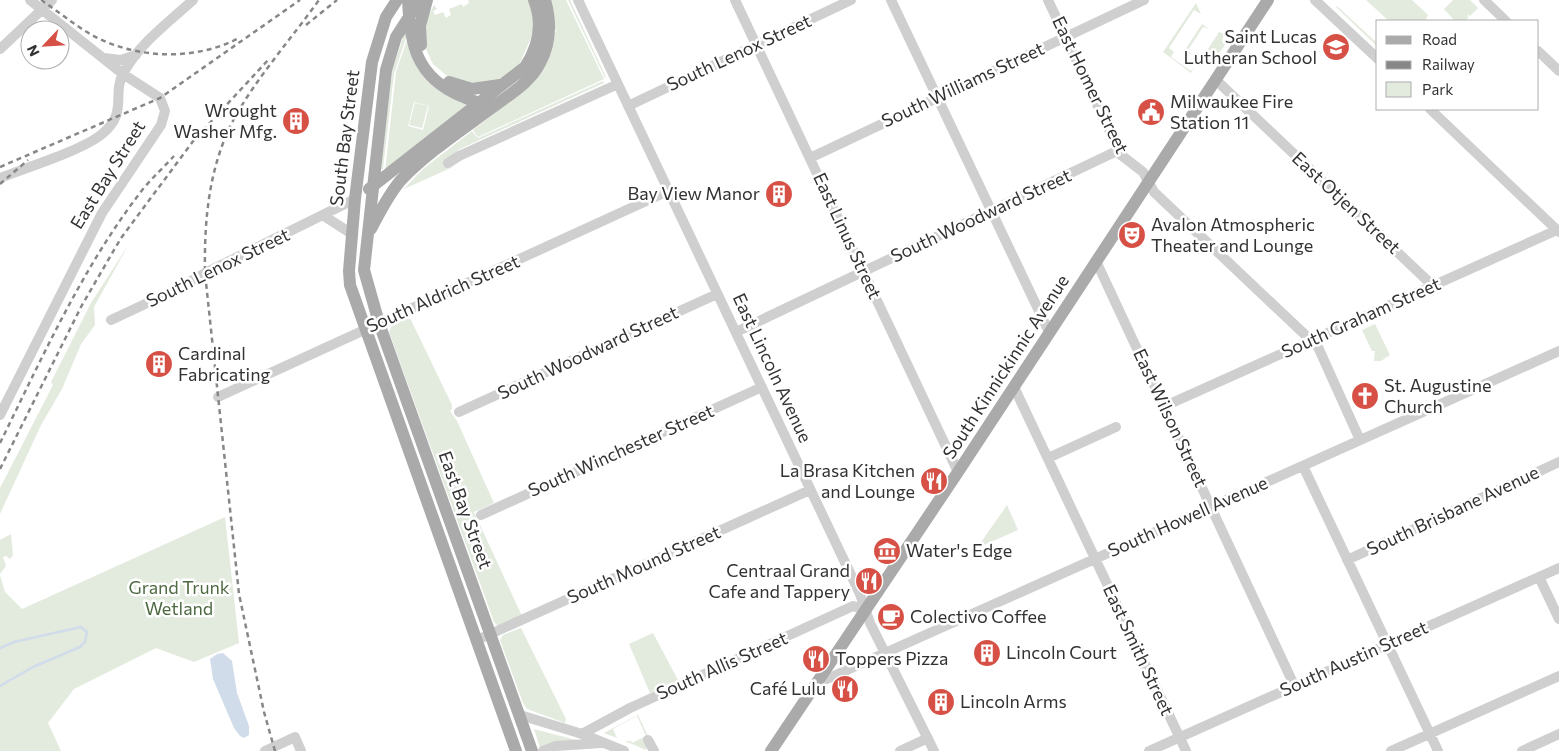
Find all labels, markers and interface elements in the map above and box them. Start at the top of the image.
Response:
street label: South Lenox Street [663,9,814,95]
street label: East Homer Street [1048,12,1134,157]
north arrow [20,20,70,70]
legend [1376,20,1539,110]
place label: Saint Lucas Lutheran School [1183,25,1317,68]
text: Road [1422,30,1457,48]
school or university icon: Saint Lucas Lutheran School [1321,32,1351,62]
street label: South Williams Street [878,37,1047,131]
text: N [23,42,43,59]
text: Railway [1422,55,1475,73]
street label: South Bay Street [325,69,363,207]
text: Park [1422,80,1453,98]
place label: Milwaukee Fire Station 11 [1170,90,1293,133]
public building icon: Milwaukee Fire Station 11 [1136,97,1166,127]
place label: Wrought Washer Mfg. [174,99,277,142]
building icon: Wrought Washer Mfg. [281,106,311,136]
street label: East Bay Street [65,116,149,233]
street label: East Otjen Street [1288,147,1405,258]
street label: South Woodward Street [887,164,1074,267]
street label: East Linus Street [809,169,887,302]
building icon: Bay View Manor [764,179,794,209]
place label: Bay View Manor [628,182,760,204]
place label: Avalon Atmospheric Theater and Lounge [1151,213,1315,256]
theatre icon: Avalon Atmospheric Theater and Lounge [1117,220,1147,250]
street label: South Lenox Street [142,223,293,311]
street label: South Aldrich Street [363,249,523,337]
street label: South Kinnickinnic Avenue [937,270,1073,463]
street label: South Graham Street [1278,272,1444,362]
street label: East Lincoln Avenue [729,289,817,446]
street label: South Woodward Street [494,301,681,404]
place label: Cardinal Fabricating [178,342,270,385]
street label: East Wilson Street [1129,345,1213,490]
building icon: Cardinal Fabricating [144,349,174,379]
place label: St. Augustine Church [1384,374,1492,417]
church icon: St. Augustine Church [1350,381,1380,411]
street label: South Winchester Street [524,399,717,501]
street label: East Bay Street [434,448,497,571]
place label: La Brasa Kitchen and Lounge [780,459,915,502]
street label: South Brisbane Avenue [1363,461,1542,560]
restaurant icon: La Brasa Kitchen and Lounge [919,466,949,496]
street label: South Howell Avenue [1104,471,1271,561]
street label: South Mound Street [564,520,724,608]
museum icon: Water's Edge [872,536,902,566]
place label: Water's Edge [906,539,1012,561]
place label: Centraal Grand Cafe and Tappery [708,559,850,602]
restaurant icon: Centraal Grand Cafe and Tappery [854,566,884,596]
park label: Grand Trunk Wetland [128,576,230,619]
street label: East Smith Street [1099,581,1179,719]
cafe icon: Colectivo Coffee [876,602,906,632]
place label: Colectivo Coffee [910,605,1047,627]
street label: South Austin Street [1276,616,1431,701]
street label: South Allis Street [653,626,791,704]
building icon: Lincoln Court [972,638,1002,668]
place label: Lincoln Court [1006,641,1117,663]
restaurant icon: Toppers Pizza [801,644,831,674]
place label: Toppers Pizza [835,647,948,669]
restaurant icon: Café Lulu [830,674,860,704]
place label: Café Lulu [750,677,826,699]
building icon: Lincoln Arms [926,687,956,717]
place label: Lincoln Arms [960,690,1067,712]

